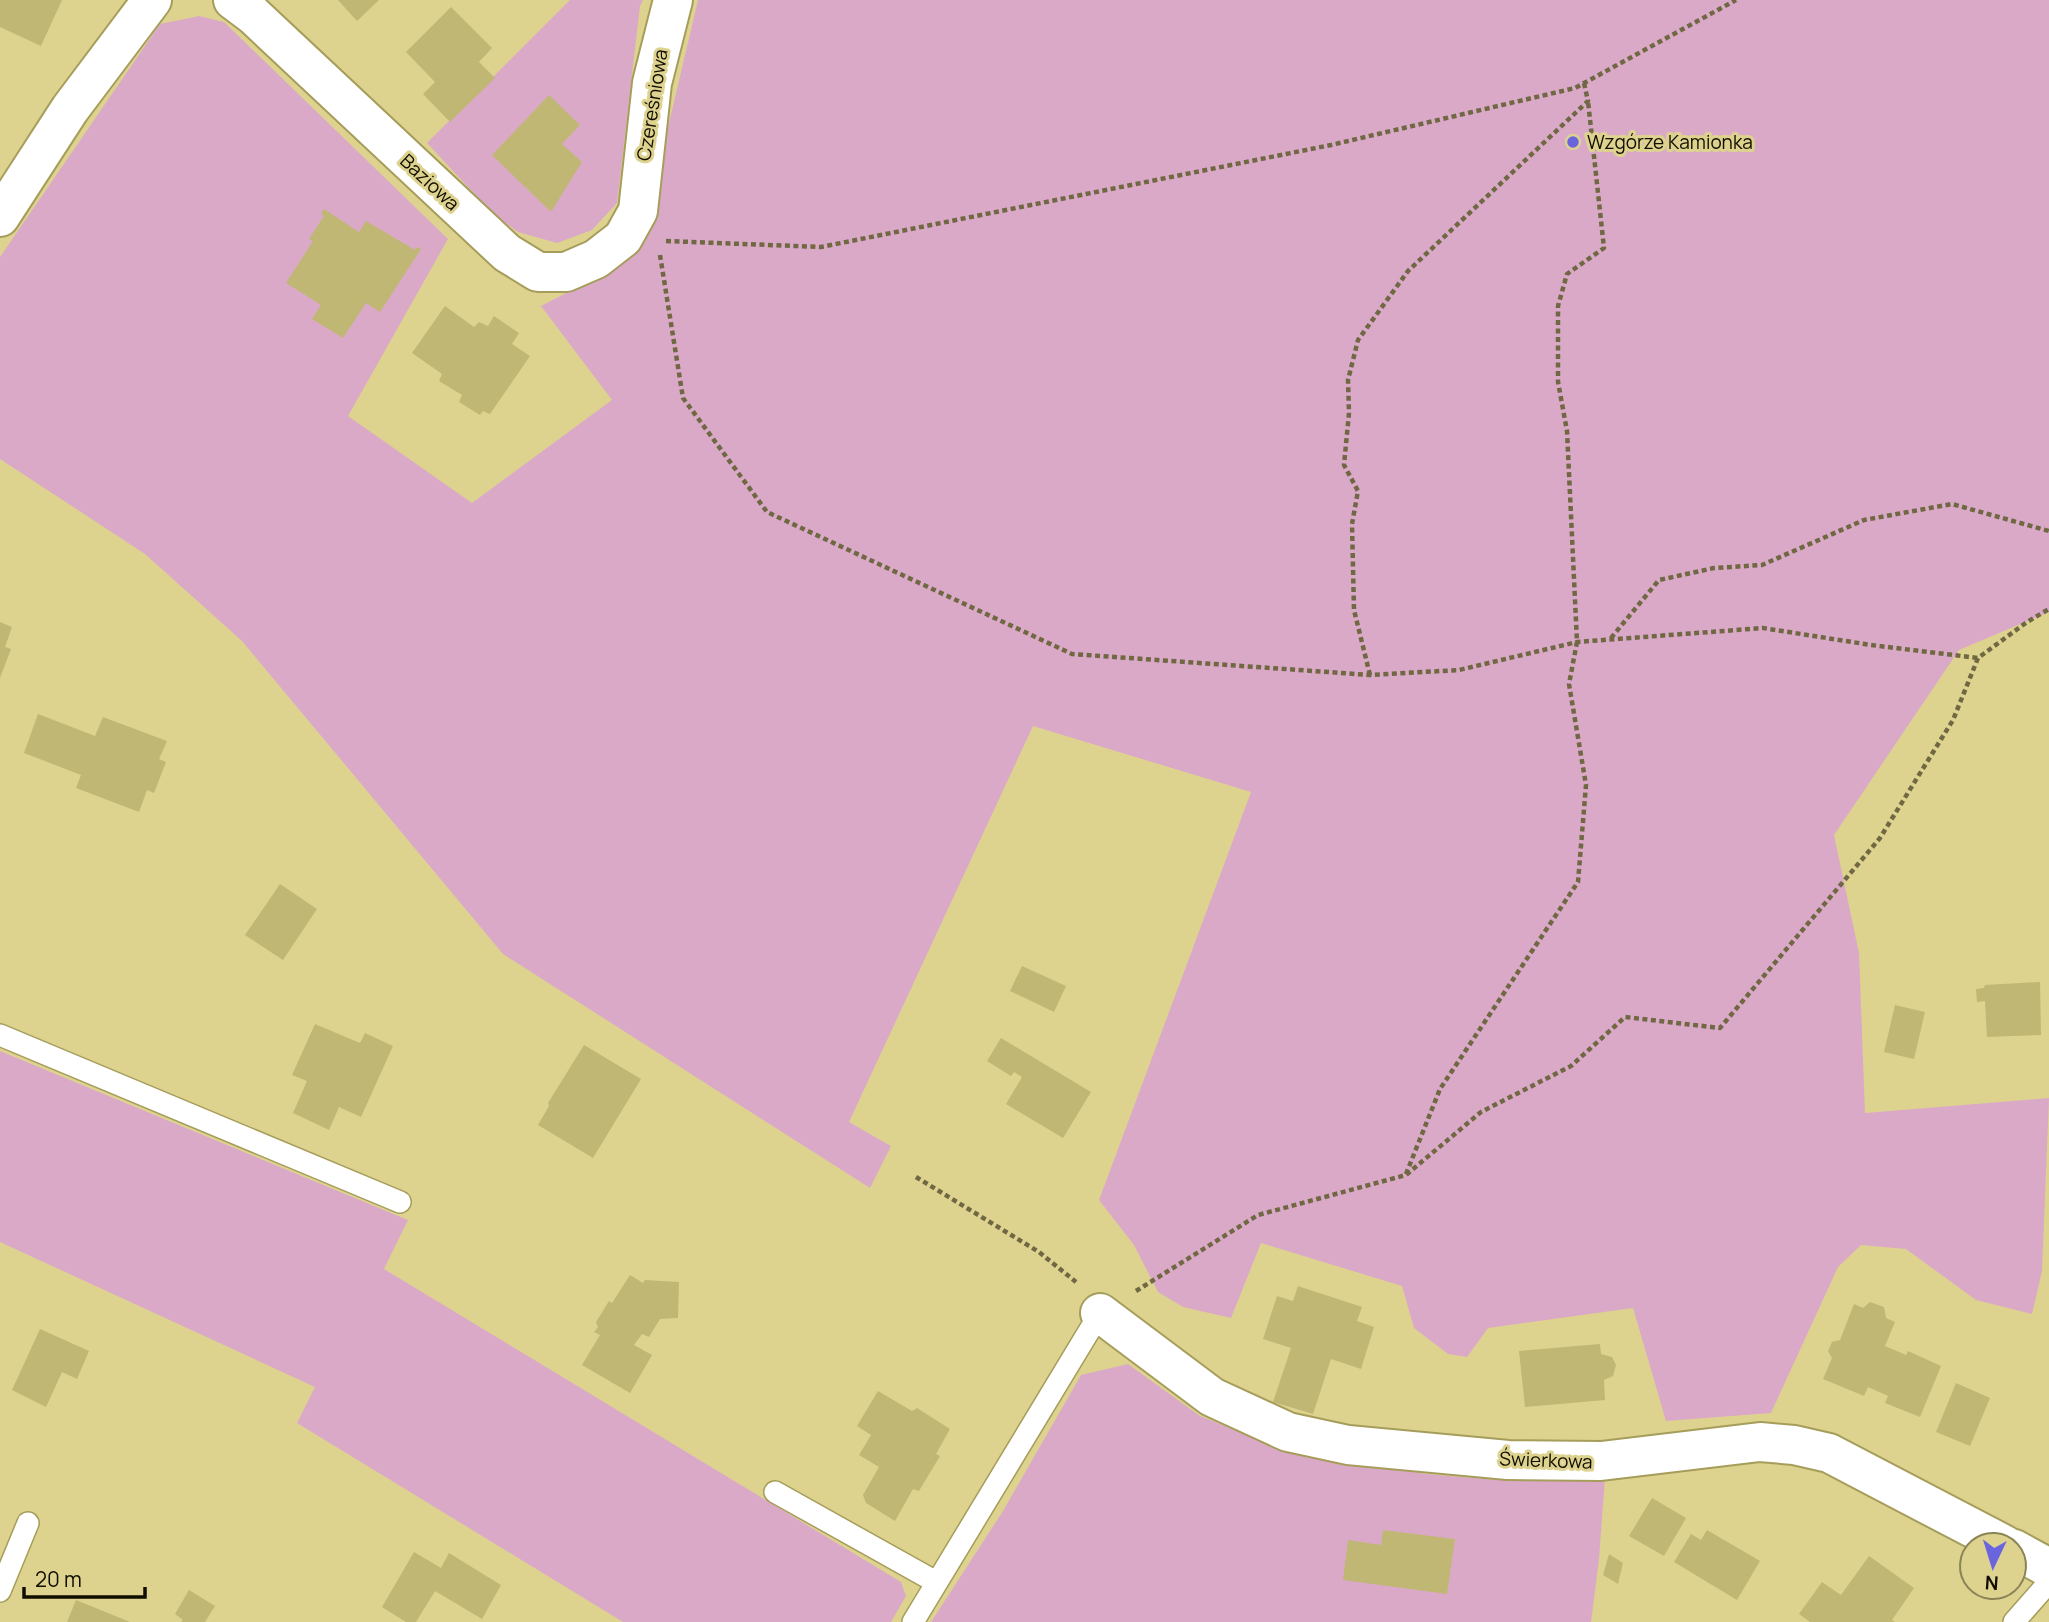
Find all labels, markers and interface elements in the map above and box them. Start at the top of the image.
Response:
street label: Czereśniowa [630,47,674,163]
place label: Wzgórze Kamionka [1587,129,1753,155]
marker: Wzgórze Kamionka [1565,134,1581,150]
street label: Baziowa [395,148,465,216]
street label: Świerkowa [1499,1445,1593,1475]
north arrow [1958,1531,2028,1601]
scale bar [24,1556,145,1600]
text: 20 m [35,1565,82,1593]
text: N [1984,1570,2000,1596]

